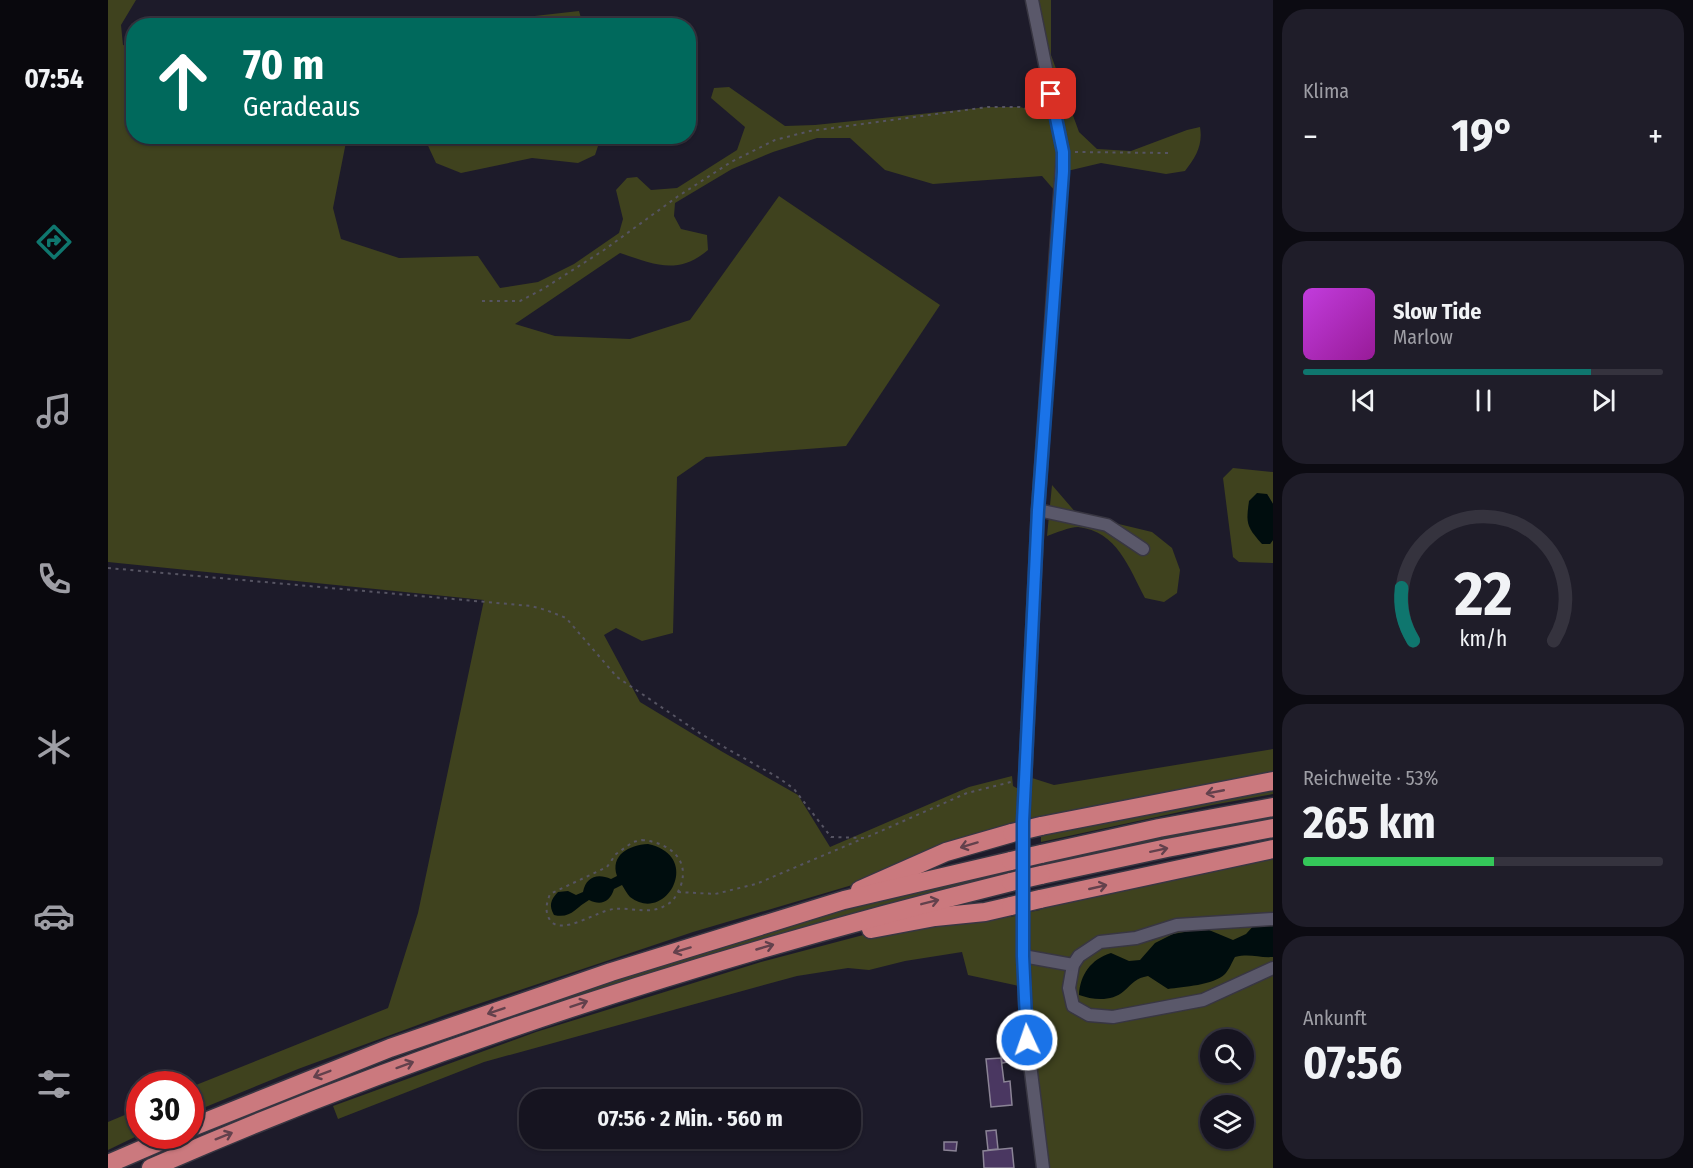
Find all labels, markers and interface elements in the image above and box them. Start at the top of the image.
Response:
text: 70 m [243,40,324,90]
icon: ahead [144,42,222,120]
text: 07:54 [24,63,84,95]
pin [1025,68,1076,119]
icon: arrive [1034,77,1067,110]
text: Klima [1303,79,1349,103]
text: Geradeaus [243,91,360,123]
text: 19° [1451,109,1515,163]
text: − [1303,117,1318,157]
text: + [1648,117,1663,157]
icon: directions [33,221,75,263]
text: Slow Tide [1393,298,1481,325]
text: Marlow [1393,325,1453,349]
icon: previous [1347,384,1380,417]
icon: pause [1467,384,1500,417]
icon: next [1587,384,1620,417]
icon: music [33,390,75,432]
text: 22 [1453,557,1512,632]
icon: phone [33,558,75,600]
text: km/h [1459,626,1507,652]
icon: climate [33,726,75,768]
text: Reichweite · 53% [1303,766,1438,790]
one-way arrow [1206,787,1226,798]
text: 265 km [1303,796,1436,850]
one-way arrow [960,840,979,851]
one-way arrow [1150,843,1169,855]
one-way arrow [1088,880,1107,892]
icon: car [33,895,75,937]
one-way arrow [921,896,940,908]
one-way arrow [755,941,774,952]
one-way arrow [672,945,691,956]
one-way arrow [569,998,588,1009]
one-way arrow [487,1006,506,1017]
text: Ankunft [1303,1006,1367,1030]
position arrow [995,1008,1059,1072]
map controls [1200,1029,1254,1149]
button: search [1200,1029,1254,1083]
text: 07:56 [1303,1036,1402,1090]
one-way arrow [395,1059,414,1070]
icon: filters [33,1063,75,1105]
one-way arrow [314,1069,332,1080]
speed limit sign: 30 [126,1071,204,1149]
button: layers [1200,1095,1254,1149]
text: 07:56 · 2 Min. · 560 m [597,1105,783,1132]
one-way arrow [214,1130,233,1141]

